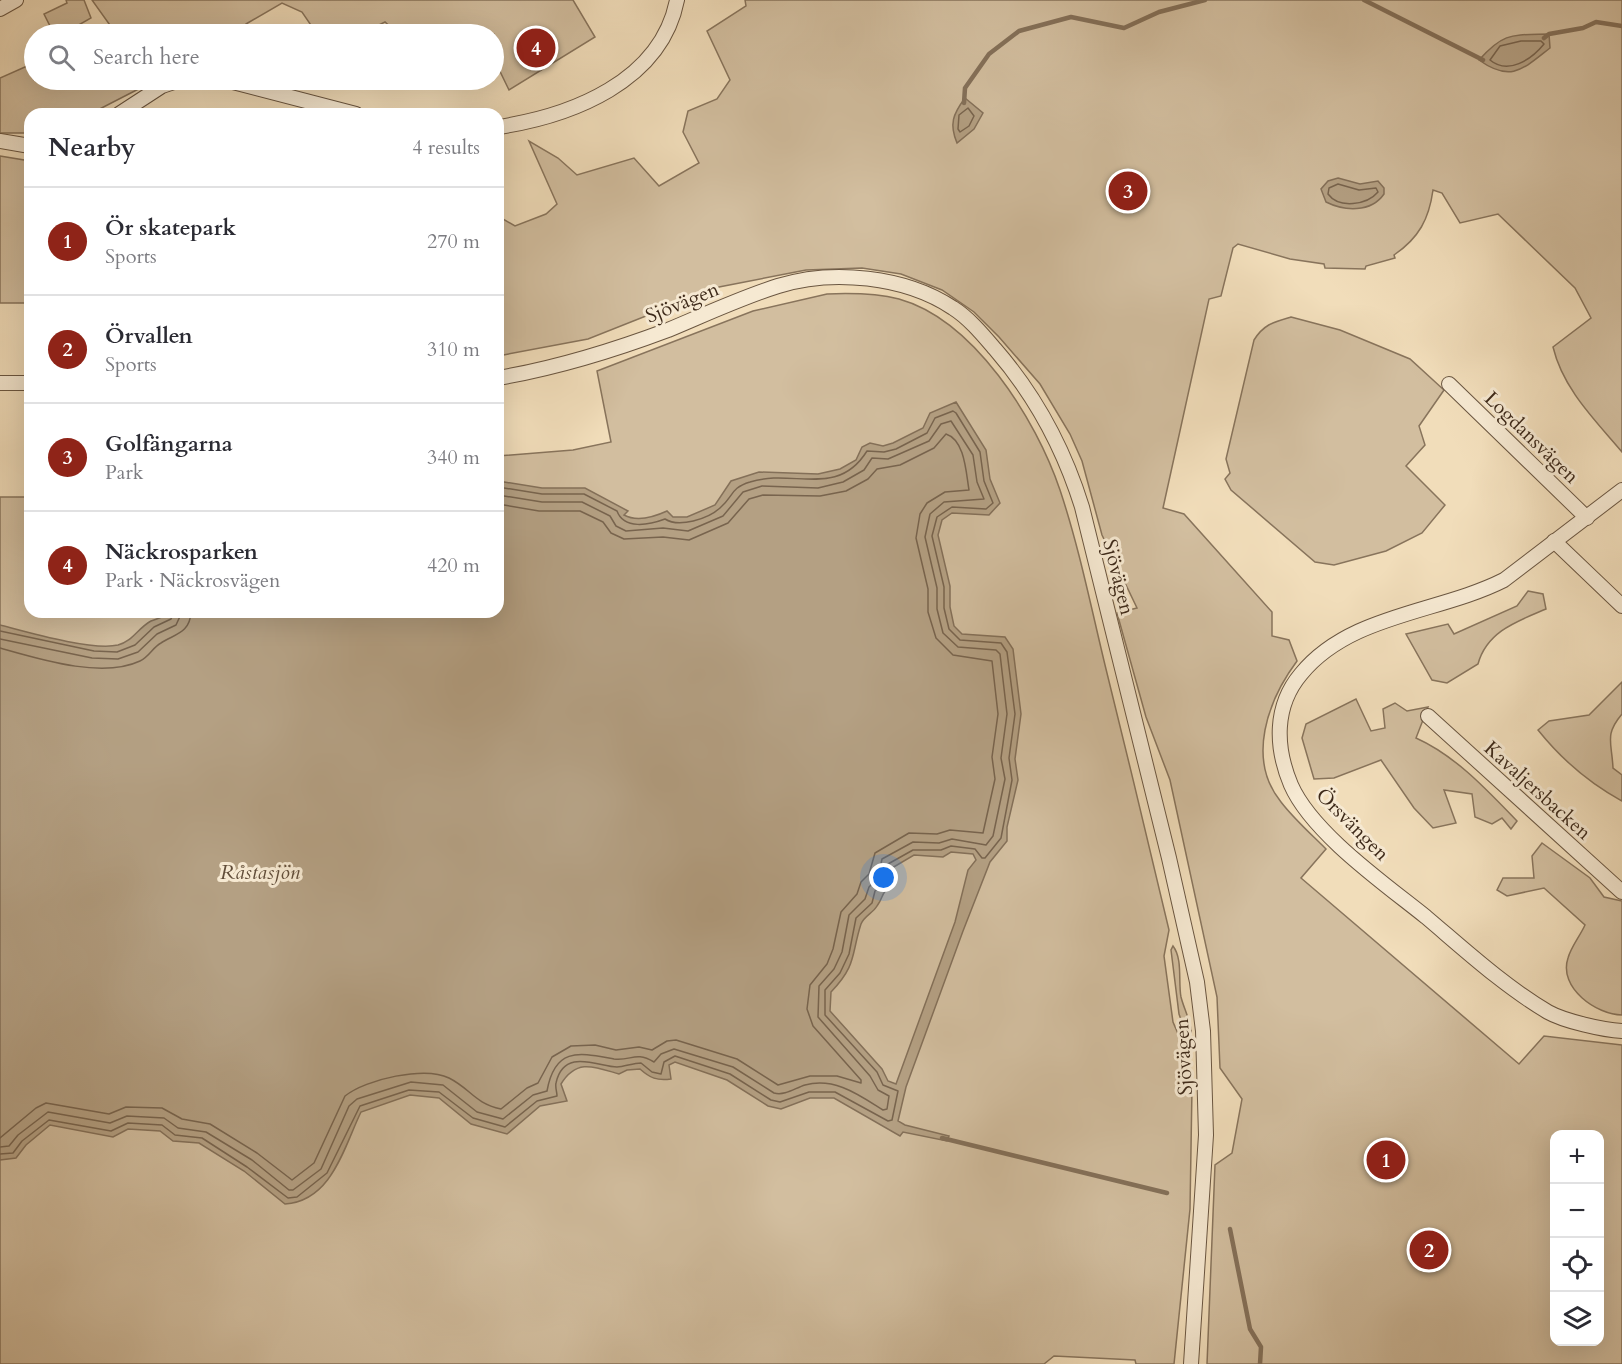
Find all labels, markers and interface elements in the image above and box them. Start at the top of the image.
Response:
search box [24,24,504,90]
pin: 4 [516,26,556,70]
icon: search [45,41,78,74]
text: Search here [93,42,200,72]
text: Nearby [48,130,136,165]
text: 4 results [412,134,480,161]
pin: 3 [1108,168,1148,213]
text: Ör skatepark [105,213,236,243]
text: 1 [62,228,73,255]
text: 270 m [427,228,480,255]
text: Sports [105,243,157,270]
street label: Sjövägen [641,275,724,329]
text: Örvallen [105,321,193,351]
text: 2 [62,336,73,363]
text: 310 m [427,336,480,363]
text: Sports [105,351,157,378]
street label: Logdansvägen [1478,385,1585,490]
text: Golfängarna [105,429,233,459]
text: 3 [62,444,73,471]
text: 340 m [427,444,480,471]
text: Park [105,459,143,486]
street label: Sjövägen [1096,536,1141,618]
text: Näckrosparken [105,537,258,567]
text: 4 [62,552,73,579]
text: 420 m [427,552,480,579]
text: Park · Näckrosvägen [105,567,280,594]
street label: Kavaljersbacken [1478,735,1598,846]
street label: Örsvängen [1310,782,1396,867]
water label: Råstasjön [220,858,301,887]
your location [869,863,898,892]
street label: Sjövägen [1168,1017,1199,1096]
map controls [1550,1130,1604,1346]
button: + [1550,1130,1604,1184]
pin: 1 [1366,1138,1406,1182]
button: − [1550,1184,1604,1238]
pin: 2 [1410,1228,1448,1272]
button: locate [1550,1238,1604,1292]
button: layers [1550,1292,1604,1346]

